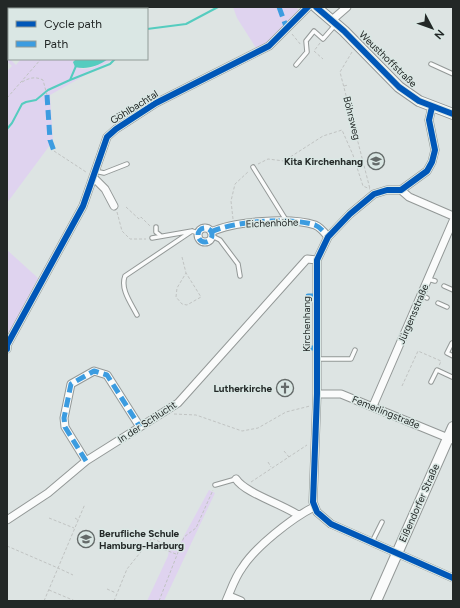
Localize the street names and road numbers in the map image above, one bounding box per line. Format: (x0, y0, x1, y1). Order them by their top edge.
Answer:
street label: Weusthoffstraße (356, 28, 420, 90)
street label: Göhlbachtal (108, 87, 160, 127)
street label: Böhrsweg (340, 95, 364, 141)
street label: Eichenhöhe (245, 216, 299, 230)
street label: Jürgensstraße (395, 282, 432, 346)
street label: Kirchenhang (300, 296, 313, 352)
street label: Femerlingstraße (350, 392, 422, 432)
street label: In der Schlucht (115, 398, 179, 446)
street label: Eißendorfer Straße (396, 461, 442, 544)

